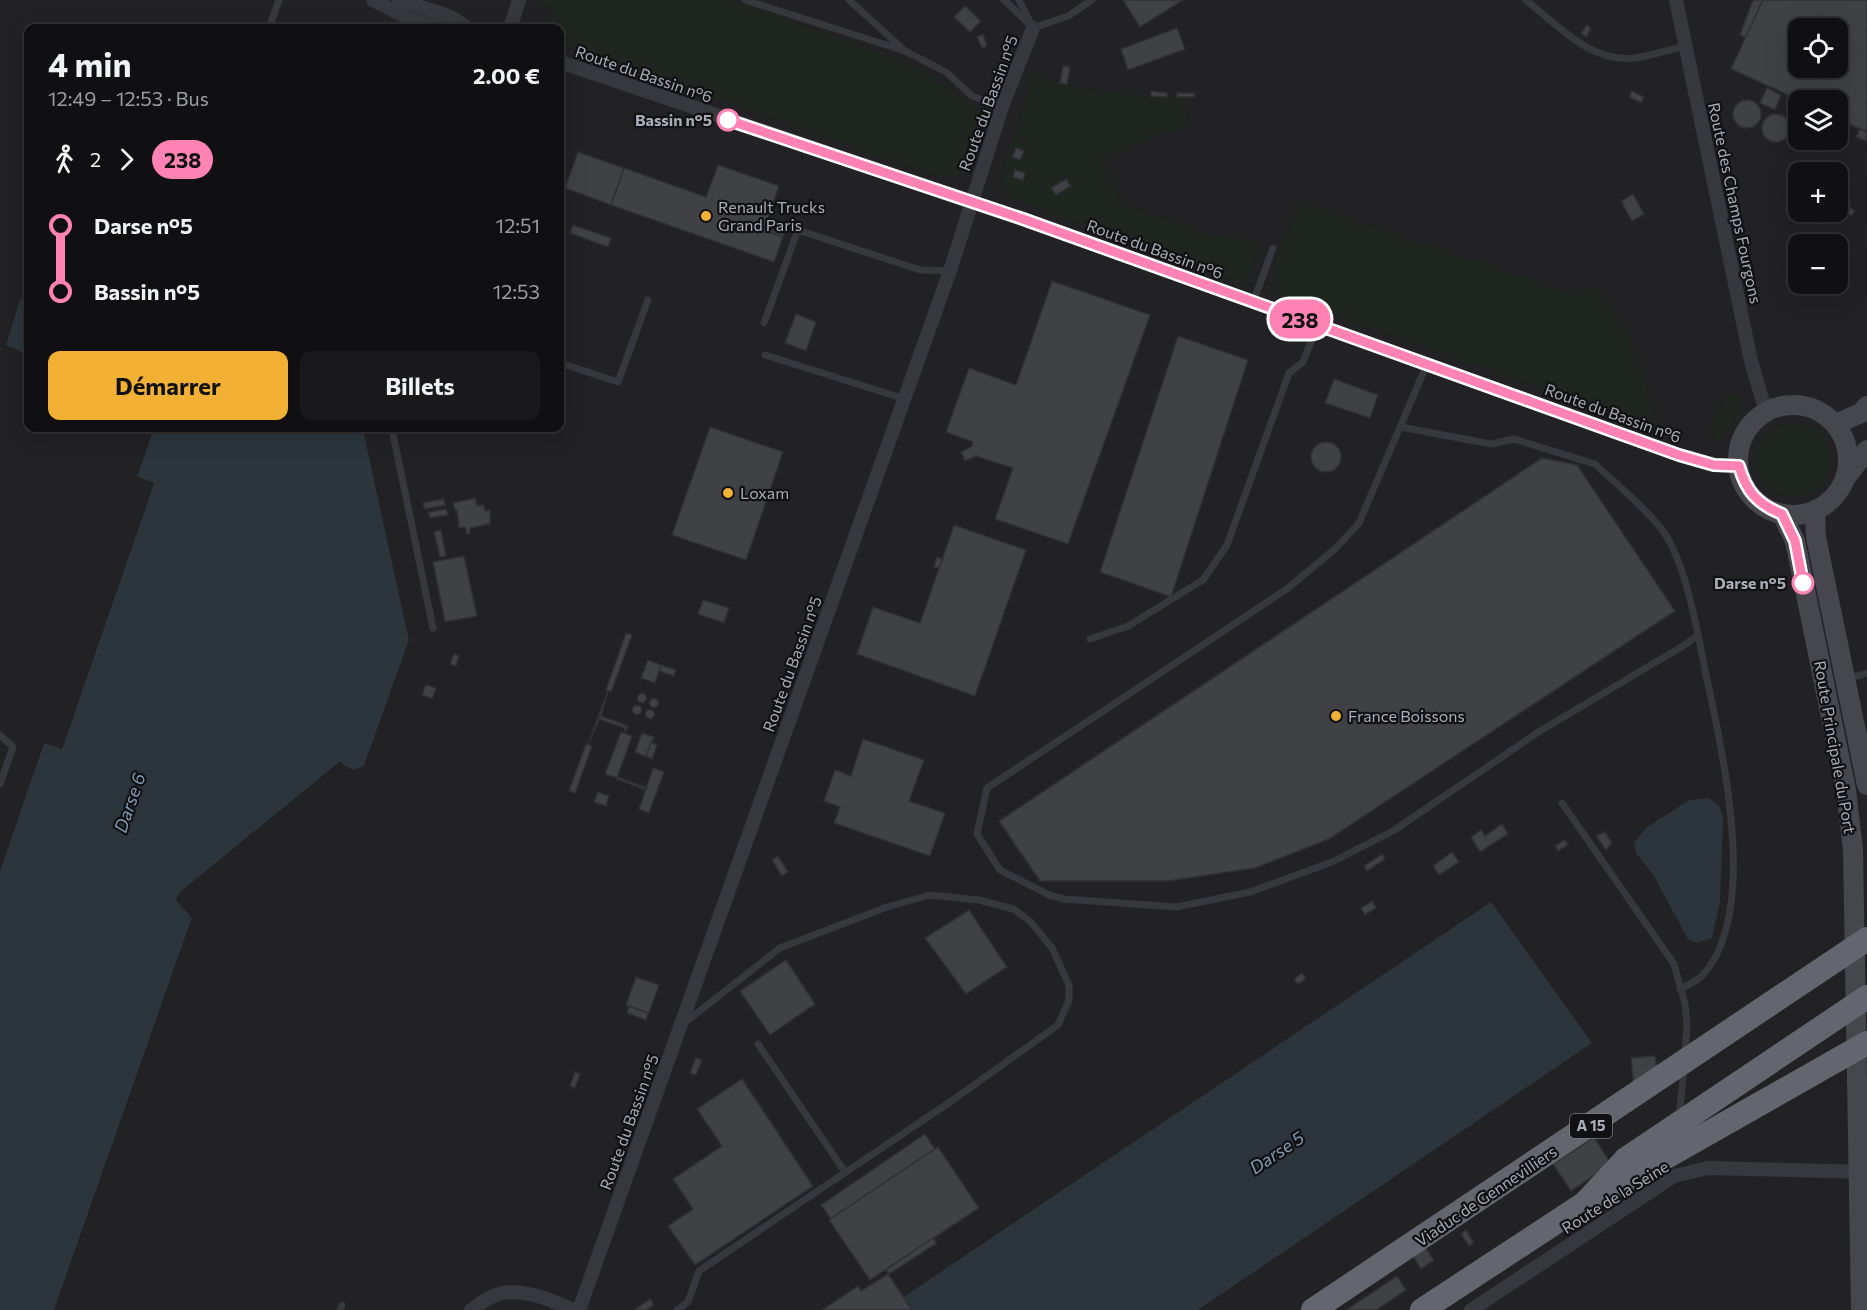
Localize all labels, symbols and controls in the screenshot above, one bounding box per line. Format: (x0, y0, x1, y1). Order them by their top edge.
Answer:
map controls (1788, 18, 1848, 294)
button: locate (1788, 18, 1848, 78)
street label: Route du Bassin n°5 (954, 32, 1021, 173)
street label: Route du Bassin n°6 (573, 41, 715, 106)
text: 4 min (48, 43, 132, 84)
text: 2.00 € (473, 62, 540, 89)
text: 12:49 – 12:53 · Bus (48, 86, 209, 110)
button: layers (1788, 90, 1848, 150)
street label: Route des Champs Fourgons (1705, 101, 1766, 305)
marker: Bassin n°5 (717, 109, 739, 131)
place label: Bassin n°5 (635, 110, 712, 129)
icon: walk (48, 143, 81, 176)
icon: forward (110, 143, 143, 176)
text: 2 (90, 147, 101, 171)
text: 238 (164, 147, 201, 172)
button: + (1788, 162, 1848, 222)
place label: Renault Trucks Grand Paris (718, 197, 825, 234)
marker: Renault Trucks Grand Paris (699, 209, 713, 223)
text: Darse n°5 (94, 212, 193, 239)
text: 12:51 (496, 213, 540, 237)
street label: Route du Bassin n°6 (1084, 215, 1226, 282)
button: − (1788, 234, 1848, 294)
text: Bassin n°5 (94, 278, 200, 305)
text: 12:53 (493, 279, 540, 303)
line badge: 238 (1266, 300, 1334, 338)
text: 238 (1281, 307, 1319, 332)
button: Démarrer (48, 351, 288, 420)
button: Billets (300, 351, 540, 420)
street label: Route du Bassin n°6 (1542, 379, 1684, 446)
place label: Loxam (740, 483, 789, 502)
marker: Loxam (721, 486, 735, 500)
marker: Darse n°5 (1792, 572, 1814, 594)
place label: Darse n°5 (1714, 573, 1786, 592)
street label: Route du Bassin n°5 (758, 593, 825, 734)
street label: Route Principale du Port (1811, 659, 1860, 835)
place label: France Boissons (1348, 706, 1465, 725)
marker: France Boissons (1329, 709, 1343, 723)
water label: Darse 6 (109, 770, 150, 835)
street label: Route du Bassin n°5 (595, 1051, 662, 1192)
road number: A 15 (1570, 1114, 1612, 1138)
water label: Darse 5 (1245, 1126, 1308, 1178)
street label: Viaduc de Gennevilliers (1411, 1141, 1560, 1250)
street label: Route de la Seine (1558, 1156, 1672, 1237)

